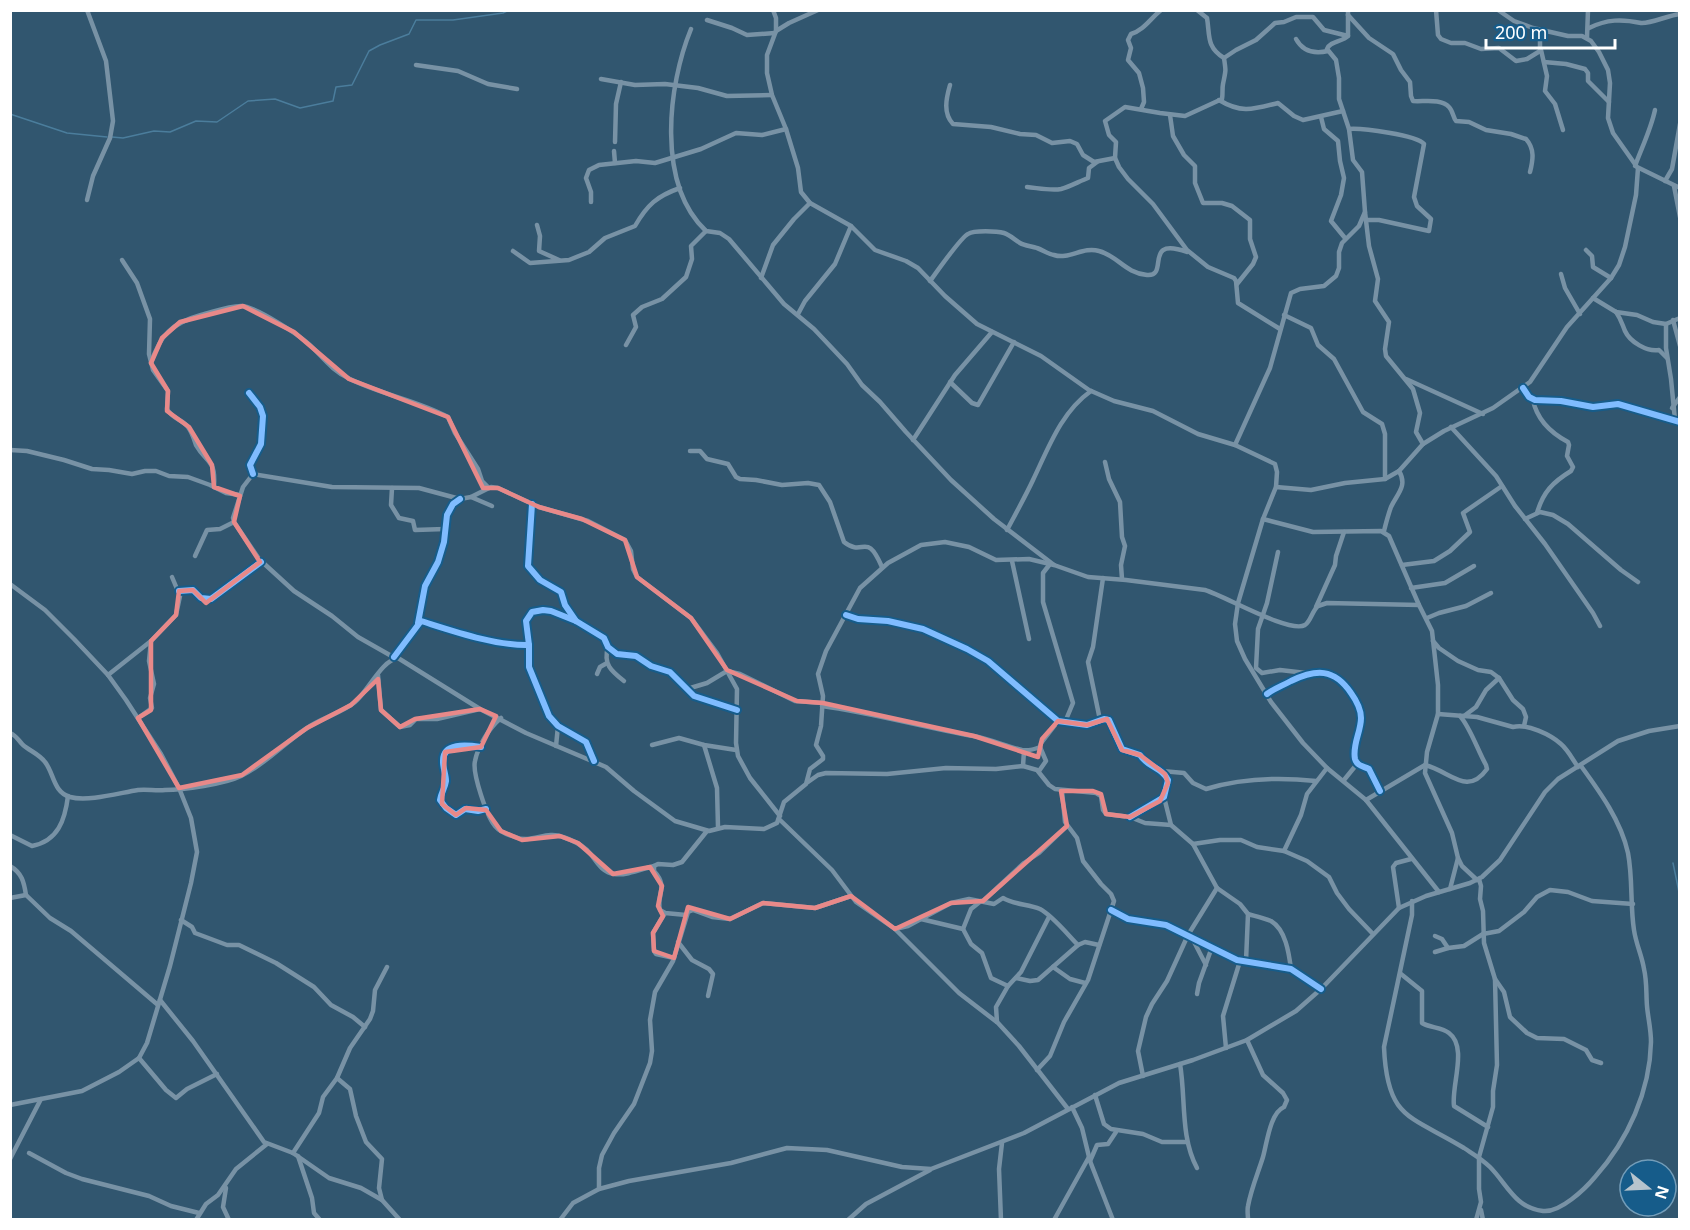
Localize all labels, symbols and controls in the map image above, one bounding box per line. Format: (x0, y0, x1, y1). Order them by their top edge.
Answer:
scale bar (1486, 12, 1615, 50)
text: 200 m (1495, 20, 1547, 44)
north arrow (1618, 1158, 1678, 1218)
text: N (1650, 1183, 1675, 1202)

